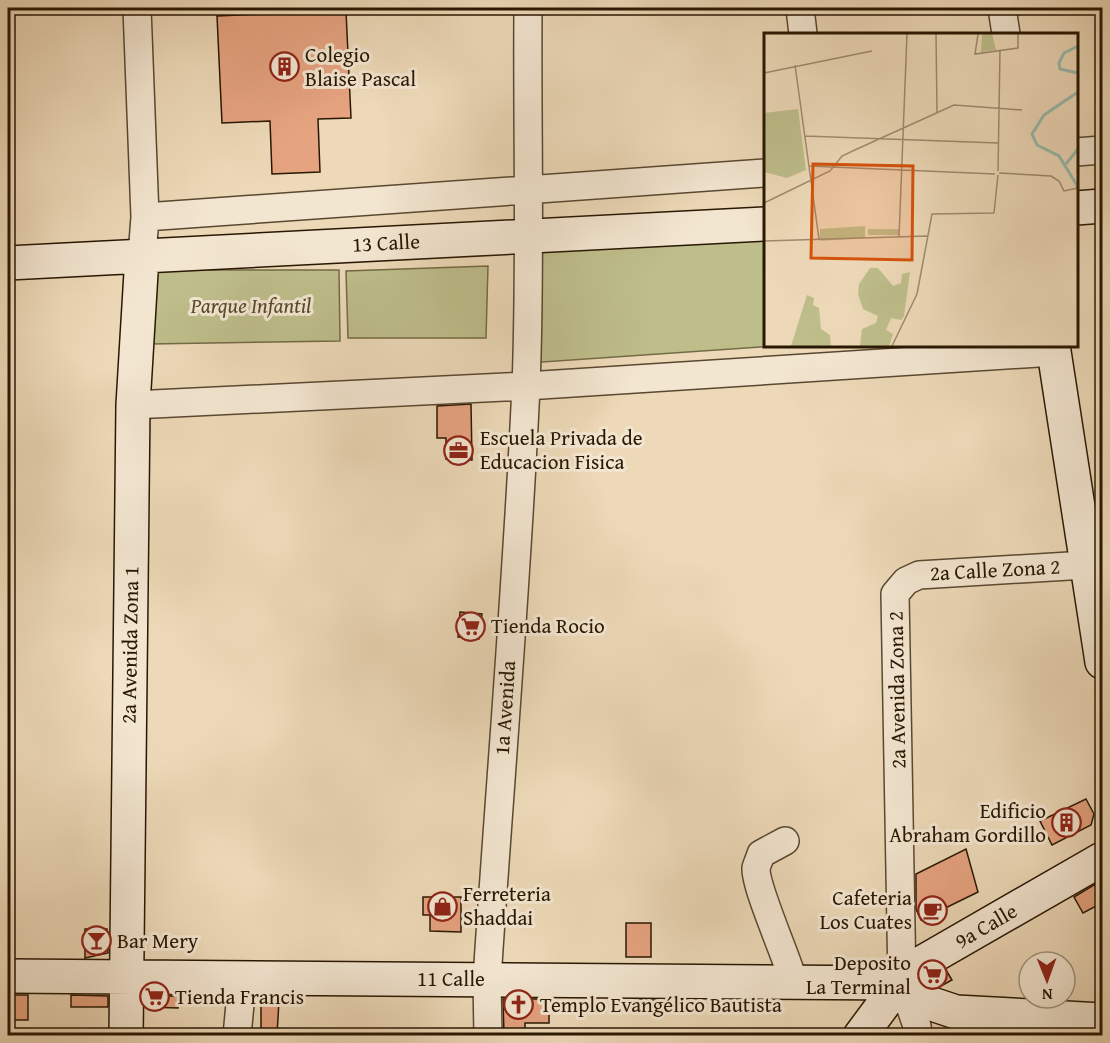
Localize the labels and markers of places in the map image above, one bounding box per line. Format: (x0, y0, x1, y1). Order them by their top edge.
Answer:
place label: Colegio Blaise Pascal (305, 39, 416, 94)
building icon: Colegio Blaise Pascal (268, 51, 300, 83)
place label: Escuela Privada de Educacion Fisica (480, 422, 643, 477)
office icon: Escuela Privada de Educacion Fisica (443, 434, 475, 466)
supermarket icon: Tienda Rocio (454, 610, 486, 642)
place label: Tienda Rocio (491, 610, 605, 641)
place label: Edificio Abraham Gordillo (889, 795, 1046, 850)
building icon: Edificio Abraham Gordillo (1051, 807, 1083, 839)
place label: Ferreteria Shaddai (463, 878, 551, 933)
place label: Cafeteria Los Cuates (820, 882, 912, 937)
shop icon: Ferreteria Shaddai (426, 890, 458, 922)
cafe icon: Cafeteria Los Cuates (917, 894, 949, 926)
bar icon: Bar Mery (80, 925, 112, 957)
place label: Bar Mery (117, 925, 199, 956)
place label: Deposito La Terminal (806, 947, 911, 1002)
supermarket icon: Deposito La Terminal (916, 959, 948, 991)
supermarket icon: Tienda Francis (138, 981, 170, 1013)
place label: Tienda Francis (175, 981, 304, 1012)
church icon: Templo Evangélico Bautista (503, 989, 535, 1021)
place label: Templo Evangélico Bautista (540, 989, 782, 1020)

